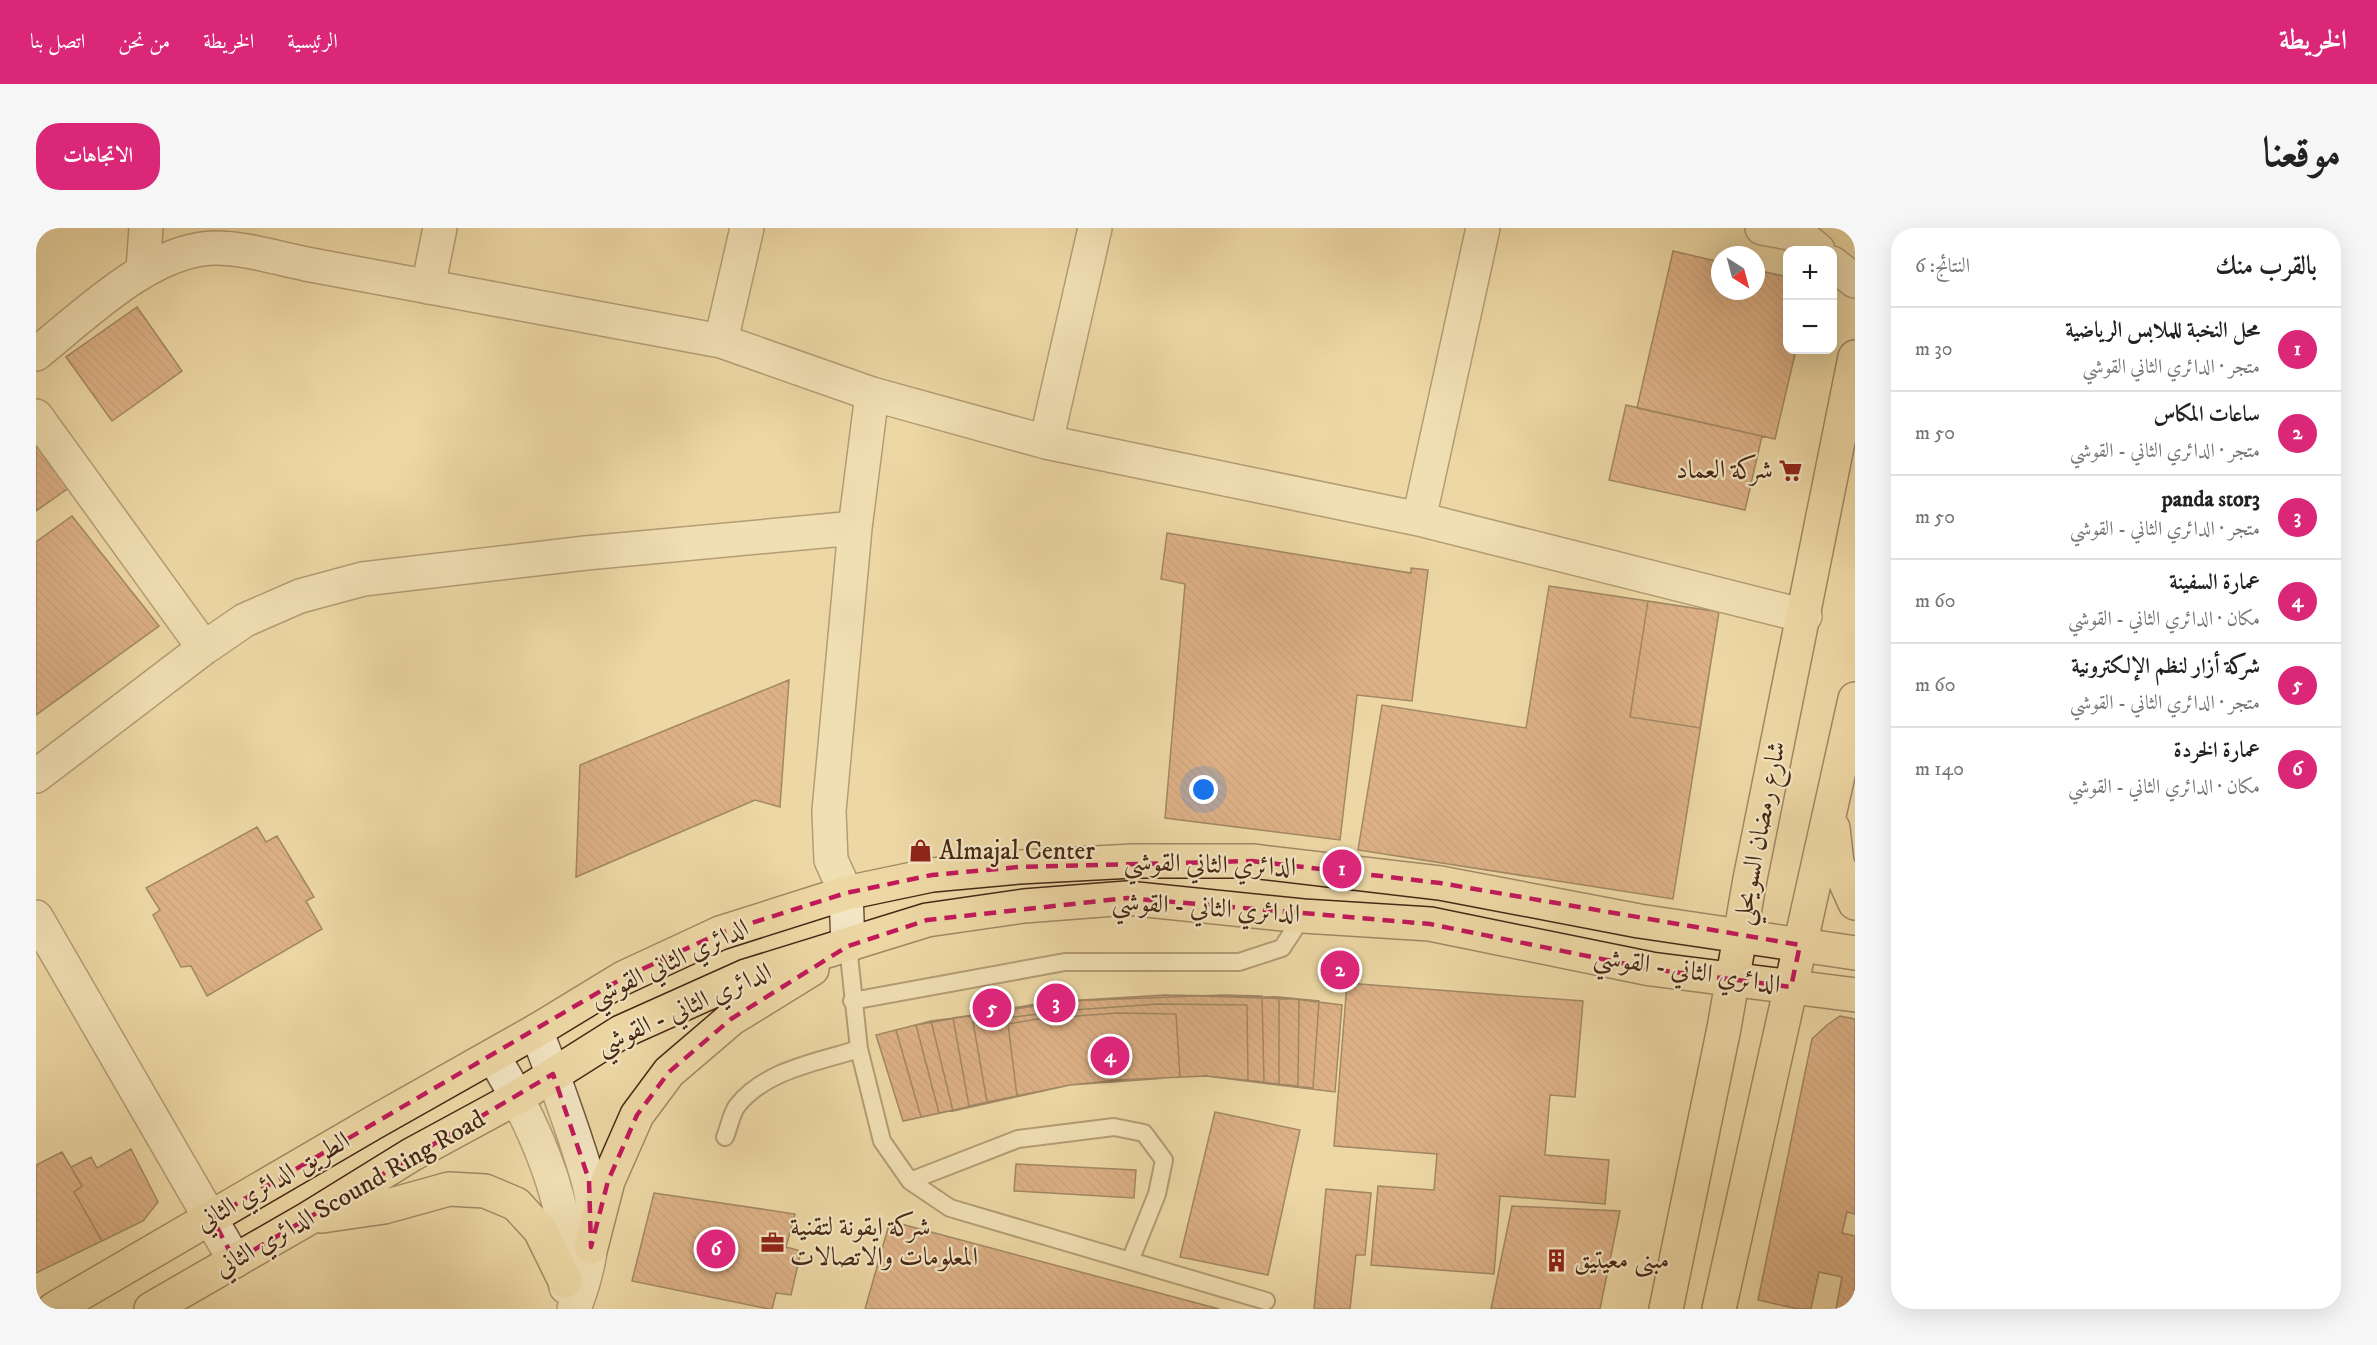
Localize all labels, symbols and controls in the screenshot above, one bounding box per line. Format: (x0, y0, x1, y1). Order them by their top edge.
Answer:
text: الخريطة (2279, 23, 2347, 58)
text: اتصل بنا (30, 29, 85, 55)
text: من نحن (118, 29, 170, 55)
text: الخريطة (203, 29, 254, 55)
text: الرئيسية (287, 29, 338, 55)
button: الاتجاهات (36, 123, 160, 190)
text: موقعنا (2263, 128, 2341, 180)
north arrow (1711, 246, 1765, 300)
map controls (1783, 246, 1837, 354)
button: + (1783, 246, 1837, 300)
text: بالقرب منك (2215, 250, 2317, 283)
text: النتائج: 6 (1915, 254, 1970, 279)
button: − (1783, 300, 1837, 354)
text: محل النخبة للملابس الرياضية (2065, 317, 2260, 344)
text: 30 m (1915, 337, 1953, 362)
text: 1 (2294, 337, 2301, 362)
text: متجر · الدائري الثاني القوشي (2082, 355, 2260, 380)
text: ساعات المكاس (2154, 401, 2260, 428)
text: 50 m (1915, 421, 1955, 446)
text: 2 (2293, 421, 2302, 446)
text: متجر · الدائري الثاني - القوشي (2070, 439, 2260, 464)
place label: شركة العماد (1676, 453, 1773, 487)
supermarket icon: شركة العماد (1778, 457, 1804, 483)
text: panda stor3 (2162, 486, 2260, 513)
text: 50 m (1915, 505, 1955, 530)
text: 3 (2294, 505, 2301, 530)
text: متجر · الدائري الثاني - القوشي (2070, 517, 2260, 542)
text: عمارة السفينة (2169, 569, 2260, 596)
text: 60 m (1915, 589, 1956, 614)
text: 4 (2292, 589, 2303, 614)
text: مكان · الدائري الثاني - القوشي (2068, 607, 2260, 632)
text: شركة أزار لنظم الإلكترونية (2071, 653, 2260, 680)
text: 60 m (1915, 673, 1956, 698)
text: 5 (2293, 673, 2302, 698)
text: متجر · الدائري الثاني - القوشي (2070, 691, 2260, 716)
text: عمارة الخردة (2174, 737, 2260, 764)
street label: شارع رمضان السويحلي (1726, 738, 1801, 929)
text: 140 m (1915, 757, 1964, 782)
text: 6 (2292, 757, 2303, 782)
your location (1189, 775, 1218, 804)
text: مكان · الدائري الثاني - القوشي (2068, 775, 2260, 800)
place label: Almajal Center (939, 835, 1095, 868)
shop icon: Almajal Center (908, 838, 934, 864)
street label: الدائري الثاني القوشي (1123, 846, 1297, 890)
pin: 1 (1322, 846, 1362, 892)
street label: الدائري الثاني - القوشي (1110, 885, 1301, 937)
street label: الدائري الثاني القوشي (584, 912, 757, 1020)
street label: الدائري الثاني - القوشي (1590, 940, 1783, 1008)
pin: 2 (1320, 948, 1360, 992)
street label: الدائري الثاني - القوشي (591, 956, 779, 1068)
pin: 3 (1036, 980, 1076, 1026)
pin: 5 (972, 986, 1012, 1030)
pin: 4 (1090, 1034, 1130, 1078)
street label: الدائري الثاني Scound Ring Road (209, 1103, 493, 1289)
street label: الطريق الدائري الثاني (190, 1124, 358, 1243)
place label: شركة ايقونة لتقنية المعلومات والاتصالات (790, 1210, 978, 1274)
pin: 6 (696, 1226, 736, 1272)
office icon: شركة ايقونة لتقنية المعلومات والاتصالات (759, 1229, 785, 1255)
place label: مبنى معيتيق (1574, 1244, 1669, 1278)
building icon: مبنى معيتيق (1543, 1247, 1569, 1273)

